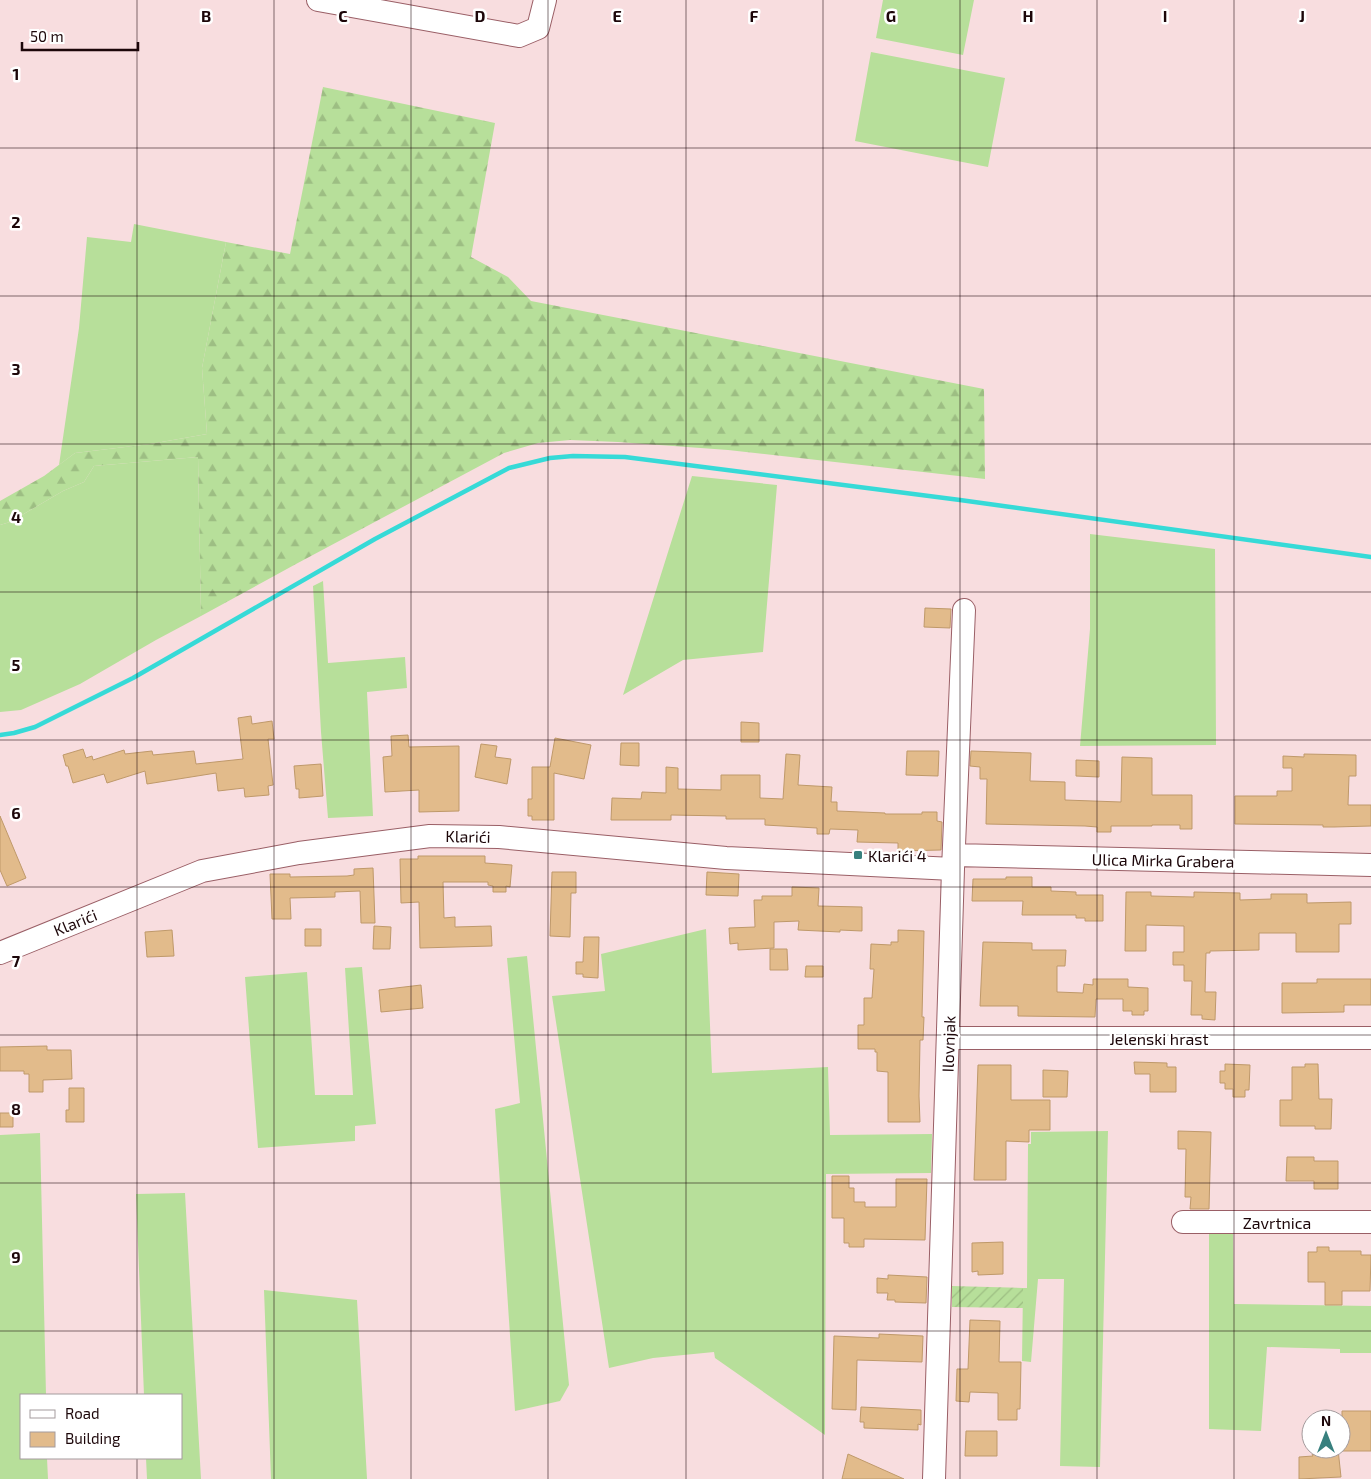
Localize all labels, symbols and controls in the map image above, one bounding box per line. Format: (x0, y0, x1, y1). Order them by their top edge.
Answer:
text: B (201, 6, 211, 25)
text: C (338, 6, 348, 25)
text: D (475, 6, 486, 25)
text: E (612, 6, 622, 25)
text: F (750, 6, 759, 25)
text: G (886, 6, 896, 25)
text: H (1022, 6, 1034, 25)
text: I (1163, 6, 1167, 25)
text: J (1299, 6, 1305, 25)
scale bar (22, 20, 139, 52)
text: 50 m (30, 27, 64, 45)
text: 1 (13, 64, 19, 83)
text: 2 (11, 212, 21, 231)
text: 3 (11, 359, 21, 378)
text: 4 (11, 507, 21, 526)
text: 5 (12, 655, 21, 674)
text: 6 (11, 803, 21, 822)
street label: Klarići (445, 826, 491, 846)
place label: Klarići 4 (868, 846, 927, 865)
marker: Klarići 4 (852, 849, 864, 861)
street label: Ulica Mirka Grabera (1092, 849, 1234, 871)
street label: Klarići (50, 905, 100, 939)
text: 7 (12, 951, 21, 970)
street label: Ilovnjak (938, 1015, 959, 1073)
street label: Jelenski hrast (1109, 1029, 1209, 1048)
text: 8 (11, 1099, 21, 1118)
street label: Zavrtnica (1243, 1213, 1311, 1232)
text: 9 (11, 1247, 21, 1266)
legend (20, 1394, 182, 1459)
text: Road (65, 1404, 100, 1422)
north arrow (1301, 1409, 1351, 1459)
text: N (1321, 1412, 1331, 1429)
text: Building (65, 1429, 121, 1447)

